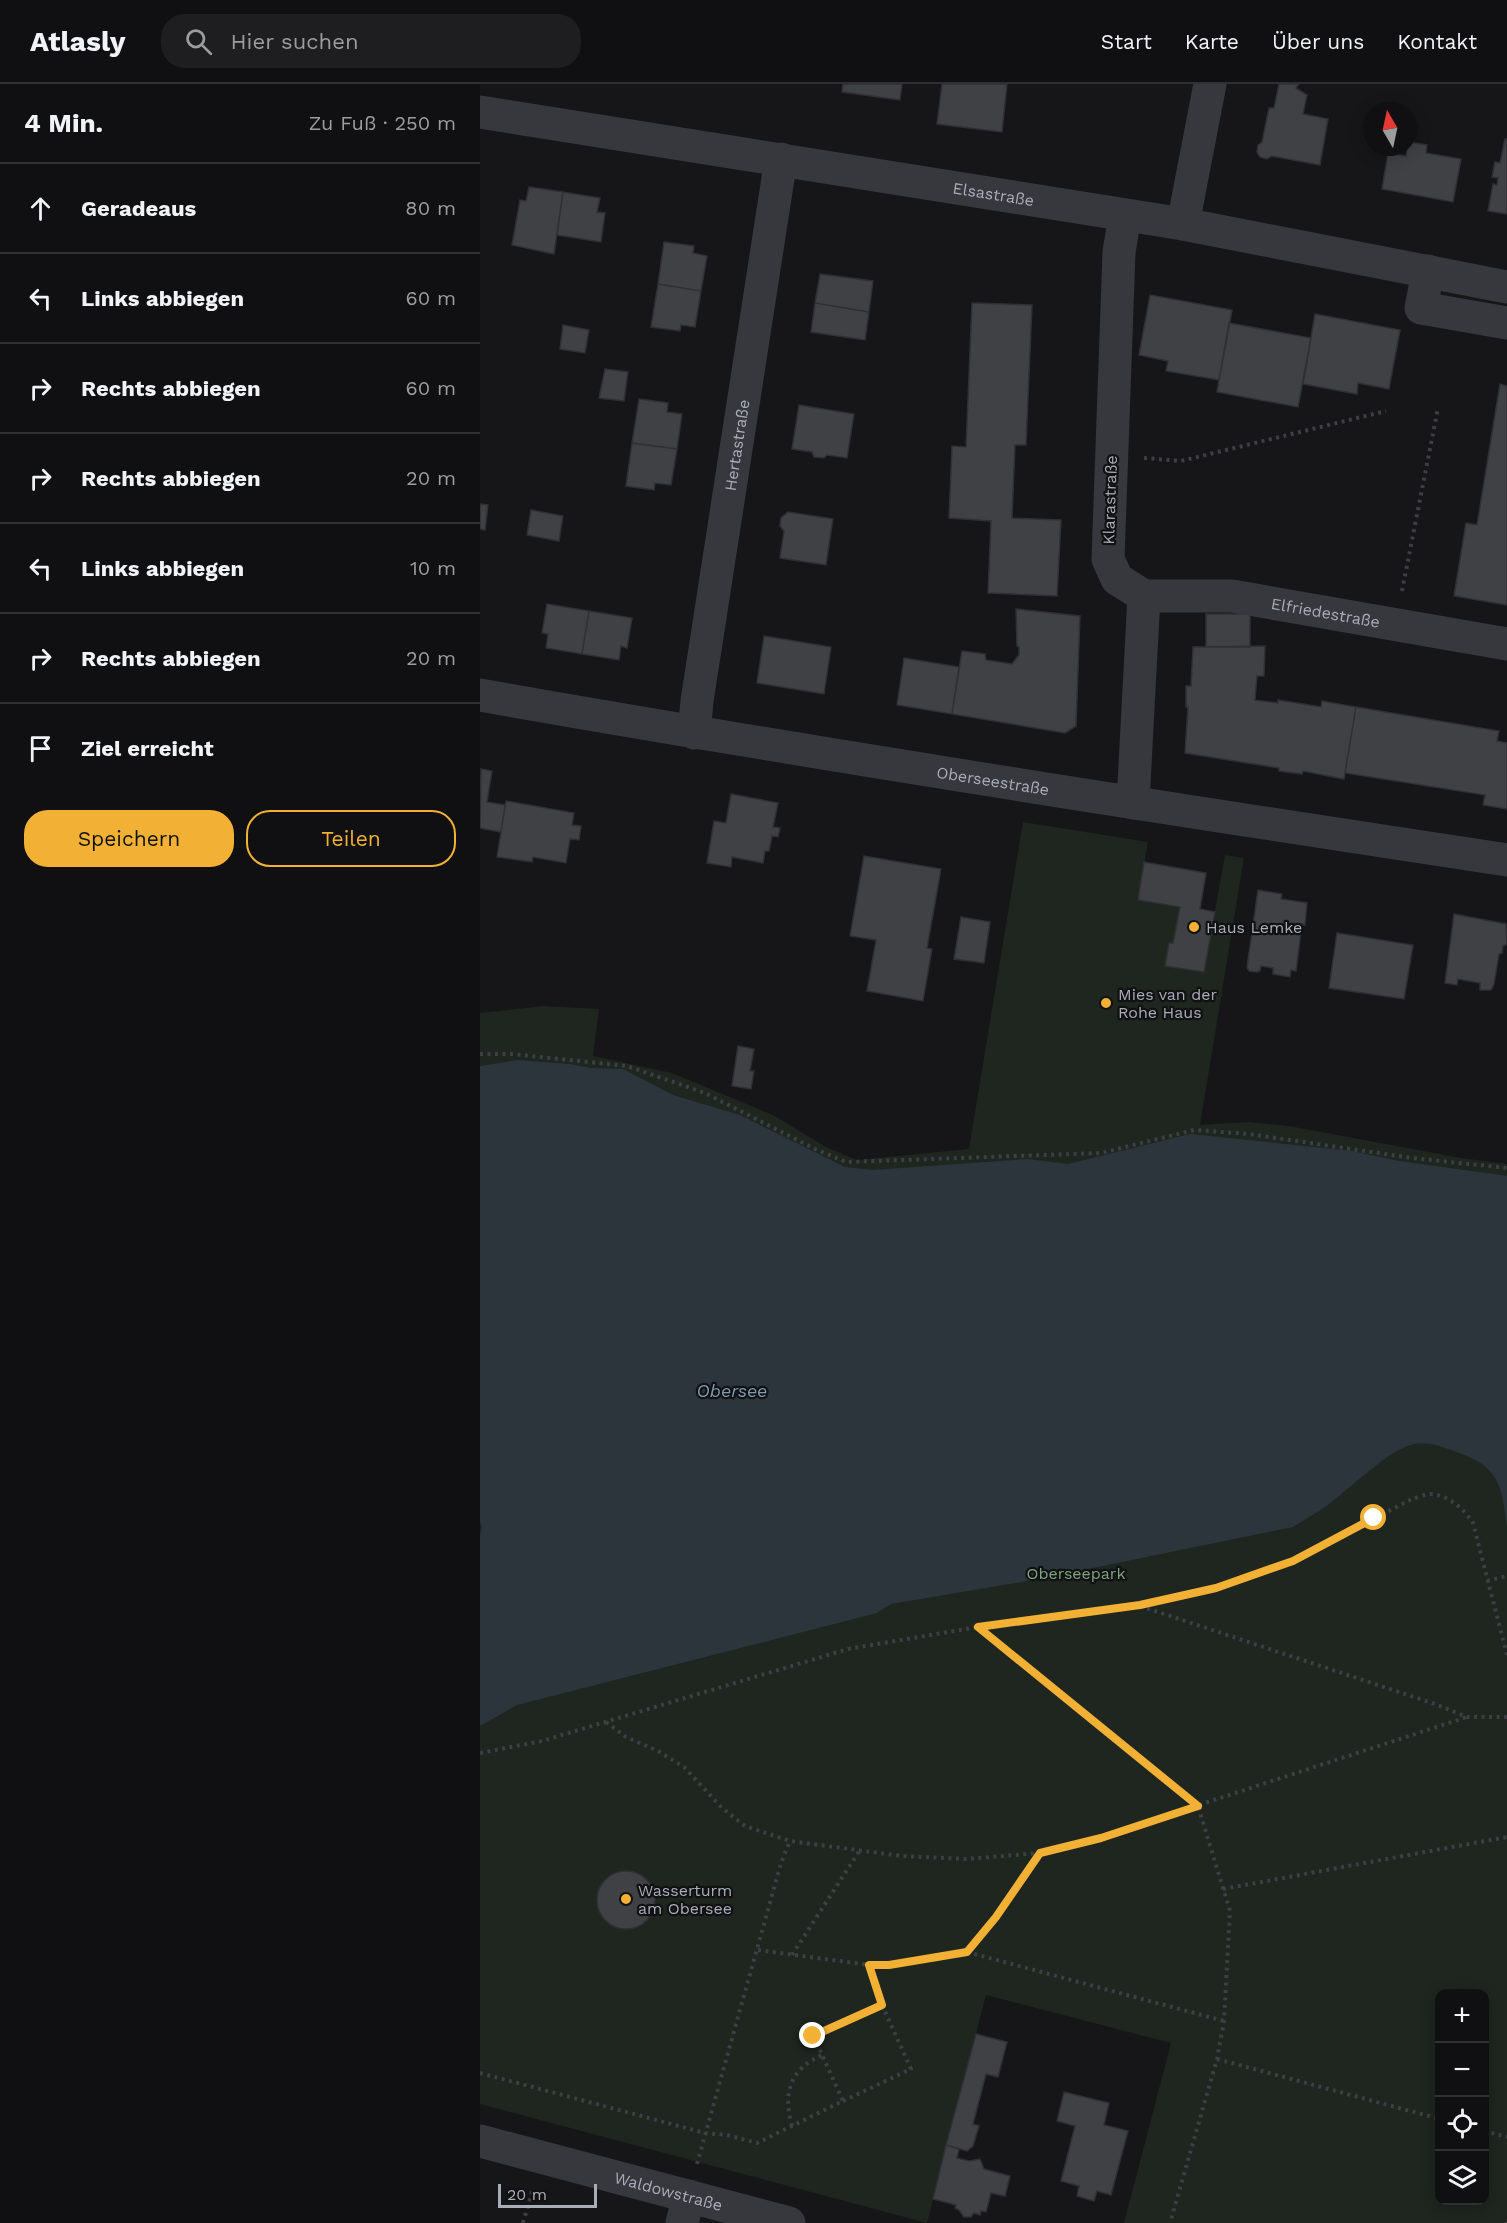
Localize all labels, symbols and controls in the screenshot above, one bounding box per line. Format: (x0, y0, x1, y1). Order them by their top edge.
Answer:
search box (161, 14, 581, 68)
text: Atlasly (30, 25, 125, 58)
icon: search (182, 25, 215, 58)
text: Hier suchen (230, 29, 359, 54)
text: Start (1101, 29, 1152, 54)
text: Karte (1185, 29, 1239, 54)
text: Über uns (1272, 29, 1364, 54)
text: Kontakt (1397, 29, 1477, 54)
north arrow (1363, 102, 1417, 156)
text: 4 Min. (24, 108, 103, 138)
text: Zu Fuß · 250 m (309, 111, 456, 135)
street label: Elsastraße (951, 178, 1036, 210)
icon: ahead (24, 192, 57, 225)
text: Geradeaus (81, 196, 196, 221)
text: 80 m (405, 196, 456, 220)
icon: left (24, 282, 57, 315)
text: Links abbiegen (81, 286, 244, 311)
text: 60 m (406, 286, 456, 310)
icon: right (24, 372, 57, 405)
text: Rechts abbiegen (81, 376, 261, 401)
text: 60 m (406, 376, 456, 400)
street label: Hertastraße (720, 398, 753, 492)
street label: Klarastraße (1099, 455, 1121, 545)
icon: right (24, 462, 57, 495)
text: Rechts abbiegen (81, 466, 261, 491)
text: 20 m (406, 466, 456, 490)
icon: left (24, 552, 57, 585)
text: Links abbiegen (81, 556, 244, 581)
text: 10 m (410, 556, 456, 580)
street label: Elfriedestraße (1270, 593, 1382, 631)
icon: right (24, 642, 57, 675)
text: Rechts abbiegen (81, 646, 261, 671)
text: 20 m (406, 646, 456, 670)
icon: arrive (24, 732, 57, 765)
text: Ziel erreicht (81, 736, 214, 761)
street label: Oberseestraße (935, 762, 1051, 799)
button: Speichern (24, 810, 234, 867)
button: Teilen (246, 810, 456, 867)
place label: Haus Lemke (1206, 918, 1302, 937)
marker: Haus Lemke (1187, 920, 1201, 934)
place label: Mies van der Rohe Haus (1118, 985, 1217, 1022)
marker: Mies van der Rohe Haus (1099, 996, 1113, 1010)
water label: Obersee (697, 1380, 767, 1401)
route start (1360, 1504, 1386, 1530)
park label: Oberseepark (1027, 1564, 1125, 1583)
place label: Wasserturm am Obersee (638, 1881, 732, 1918)
marker: Wasserturm am Obersee (619, 1892, 633, 1906)
map controls (1435, 1989, 1489, 2205)
button: + (1435, 1989, 1489, 2043)
route end (799, 2022, 825, 2048)
button: − (1435, 2043, 1489, 2097)
button: locate (1435, 2097, 1489, 2151)
button: layers (1435, 2151, 1489, 2205)
street label: Waldowstraße (612, 2168, 725, 2214)
scale bar (498, 2181, 597, 2208)
text: 20 m (507, 2185, 547, 2204)

